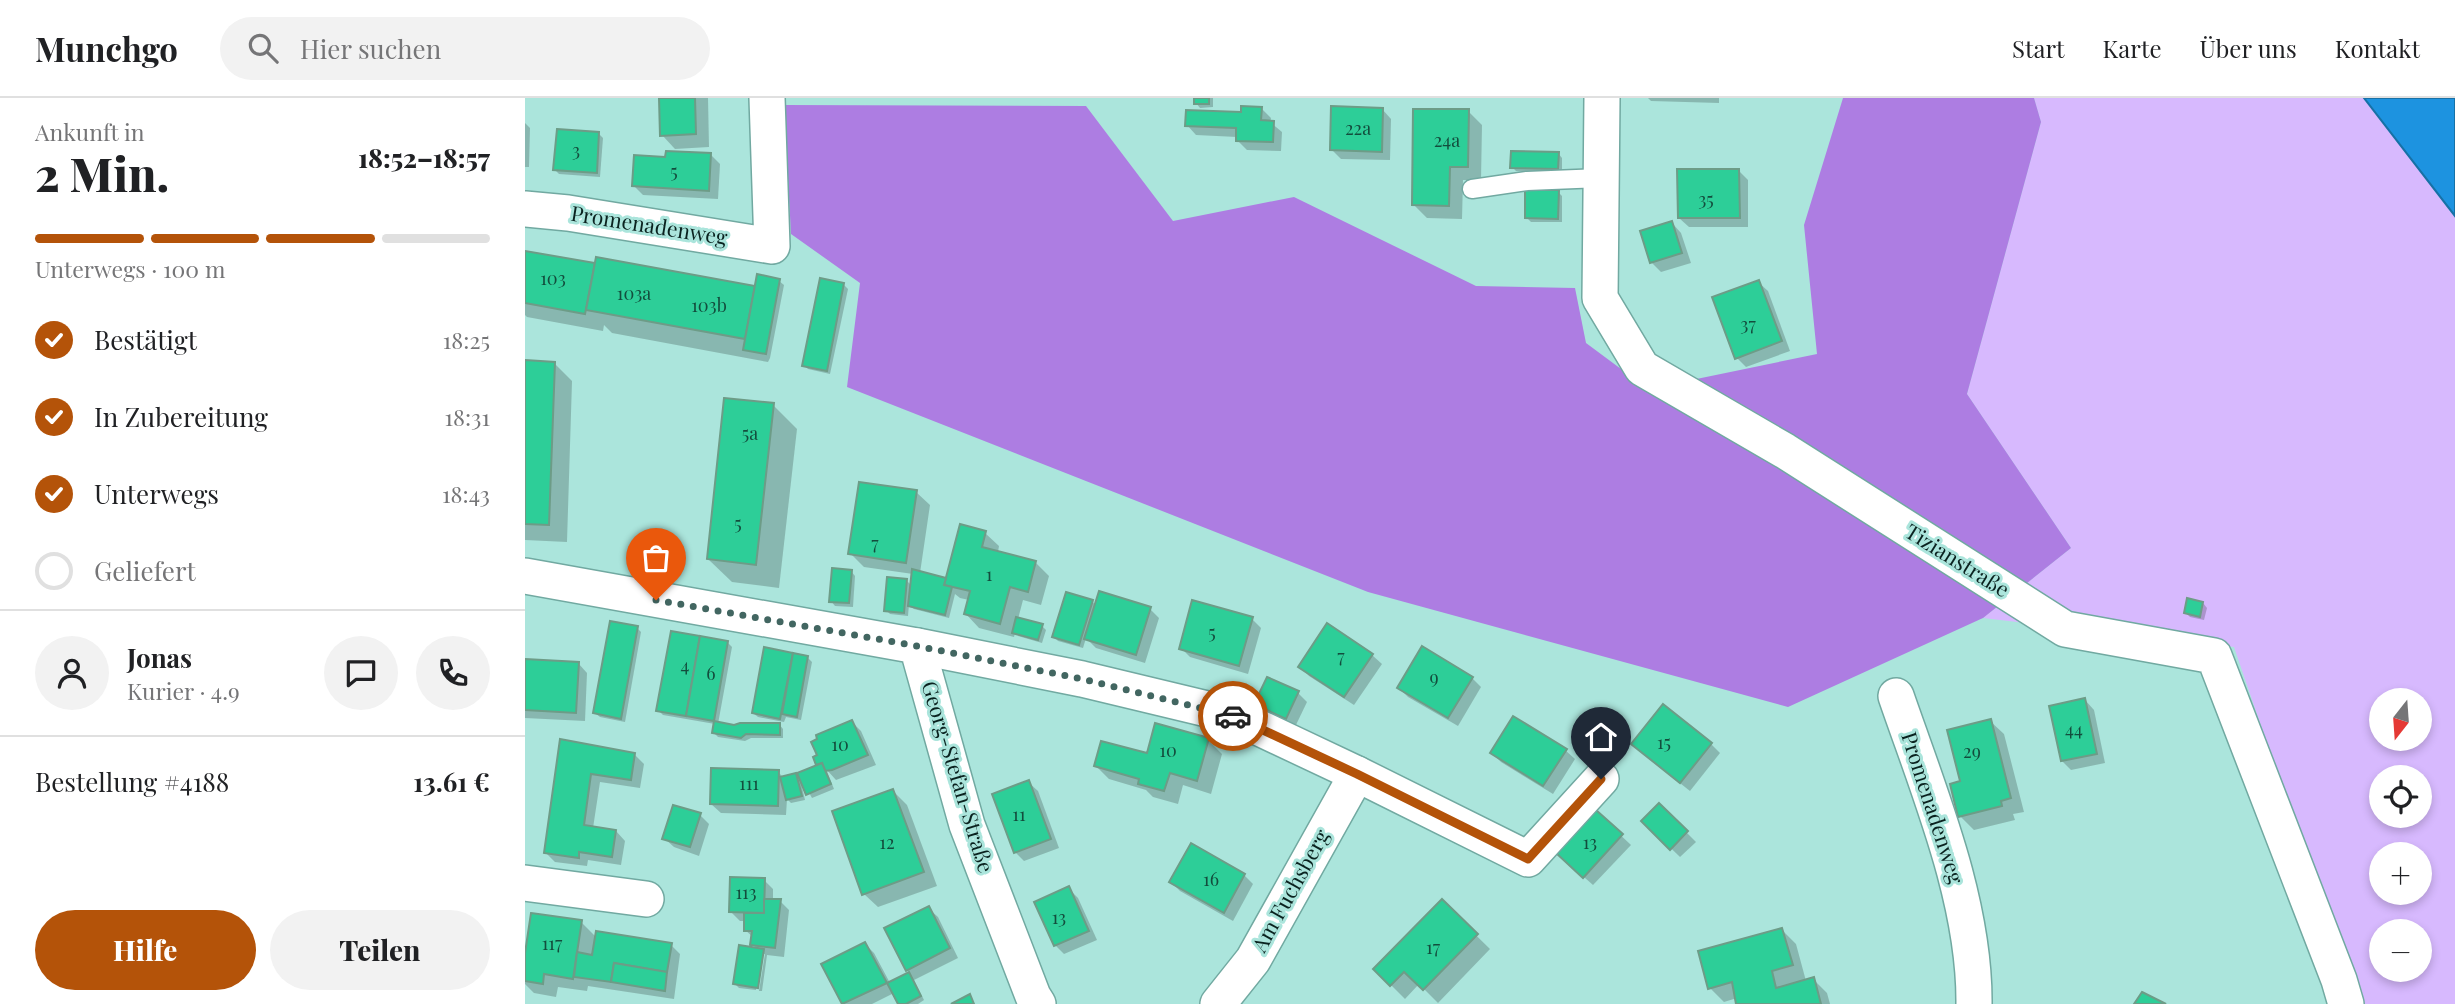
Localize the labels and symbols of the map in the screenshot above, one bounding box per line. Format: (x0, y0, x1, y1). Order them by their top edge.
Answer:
house number: 22a (1345, 116, 1371, 140)
house number: 24a (1434, 128, 1460, 152)
house number: 3 (572, 138, 580, 162)
house number: 5 (670, 159, 678, 183)
house number: 35 (1698, 187, 1714, 211)
street label: Promenadenweg (569, 198, 729, 250)
house number: 103 (540, 266, 566, 290)
house number: 103a (617, 281, 651, 305)
house number: 103b (691, 293, 727, 317)
house number: 37 (1740, 312, 1756, 336)
house number: 5a (742, 421, 758, 445)
house number: 5 (734, 511, 742, 535)
street label: Tizianstraße (1901, 516, 2015, 602)
pin (626, 528, 686, 600)
house number: 7 (871, 531, 879, 555)
house number: 1 (986, 562, 993, 586)
house number: 5 (1208, 620, 1216, 644)
house number: 7 (1337, 644, 1345, 668)
house number: 4 (681, 653, 690, 677)
house number: 6 (706, 661, 716, 685)
house number: 9 (1429, 665, 1439, 689)
street label: Georg-Stefan-Straße (916, 677, 1001, 876)
courier (1198, 681, 1268, 751)
north arrow (2369, 688, 2433, 751)
pin (1571, 707, 1631, 779)
house number: 44 (2065, 717, 2083, 741)
street label: Promenadenweg (1896, 728, 1972, 887)
house number: 15 (1657, 730, 1671, 754)
house number: 10 (831, 732, 849, 756)
house number: 10 (1159, 738, 1177, 762)
house number: 29 (1963, 739, 1981, 763)
house number: 111 (739, 771, 759, 795)
house number: 11 (1012, 802, 1026, 826)
street label: Am Fuchsberg (1244, 824, 1334, 957)
house number: 12 (879, 830, 895, 854)
house number: 13 (1583, 830, 1597, 854)
house number: 16 (1203, 867, 1219, 891)
house number: 113 (735, 880, 757, 904)
house number: 13 (1052, 905, 1066, 929)
house number: 117 (542, 931, 563, 955)
house number: 17 (1426, 935, 1441, 959)

